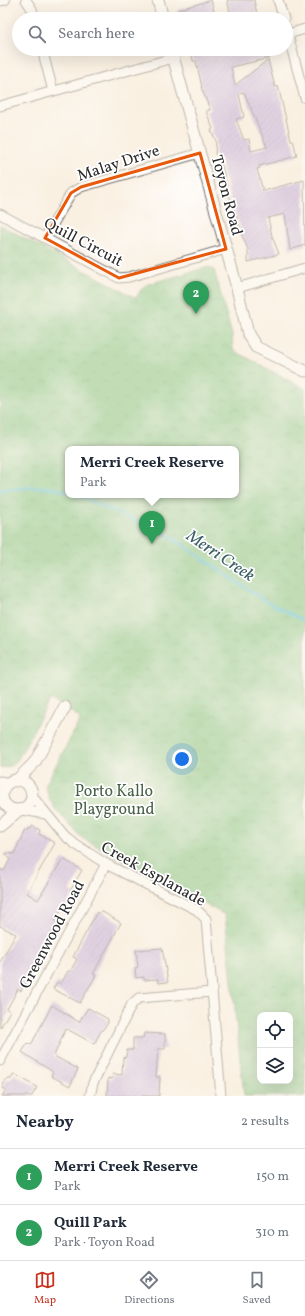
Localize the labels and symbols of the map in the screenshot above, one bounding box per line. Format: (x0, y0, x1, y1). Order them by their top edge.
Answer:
street label: Malay Drive (75, 140, 163, 188)
street label: Toyon Road (205, 153, 247, 238)
street label: Quill Circuit (40, 213, 127, 273)
pin: 2 (183, 281, 209, 314)
pin: 1 (139, 511, 165, 544)
water label: Merri Creek (181, 524, 259, 588)
your location (172, 749, 192, 769)
park label: Porto Kallo Playground (73, 781, 155, 821)
street label: Creek Esplanade (97, 837, 209, 913)
street label: Greenwood Road (15, 877, 91, 993)

